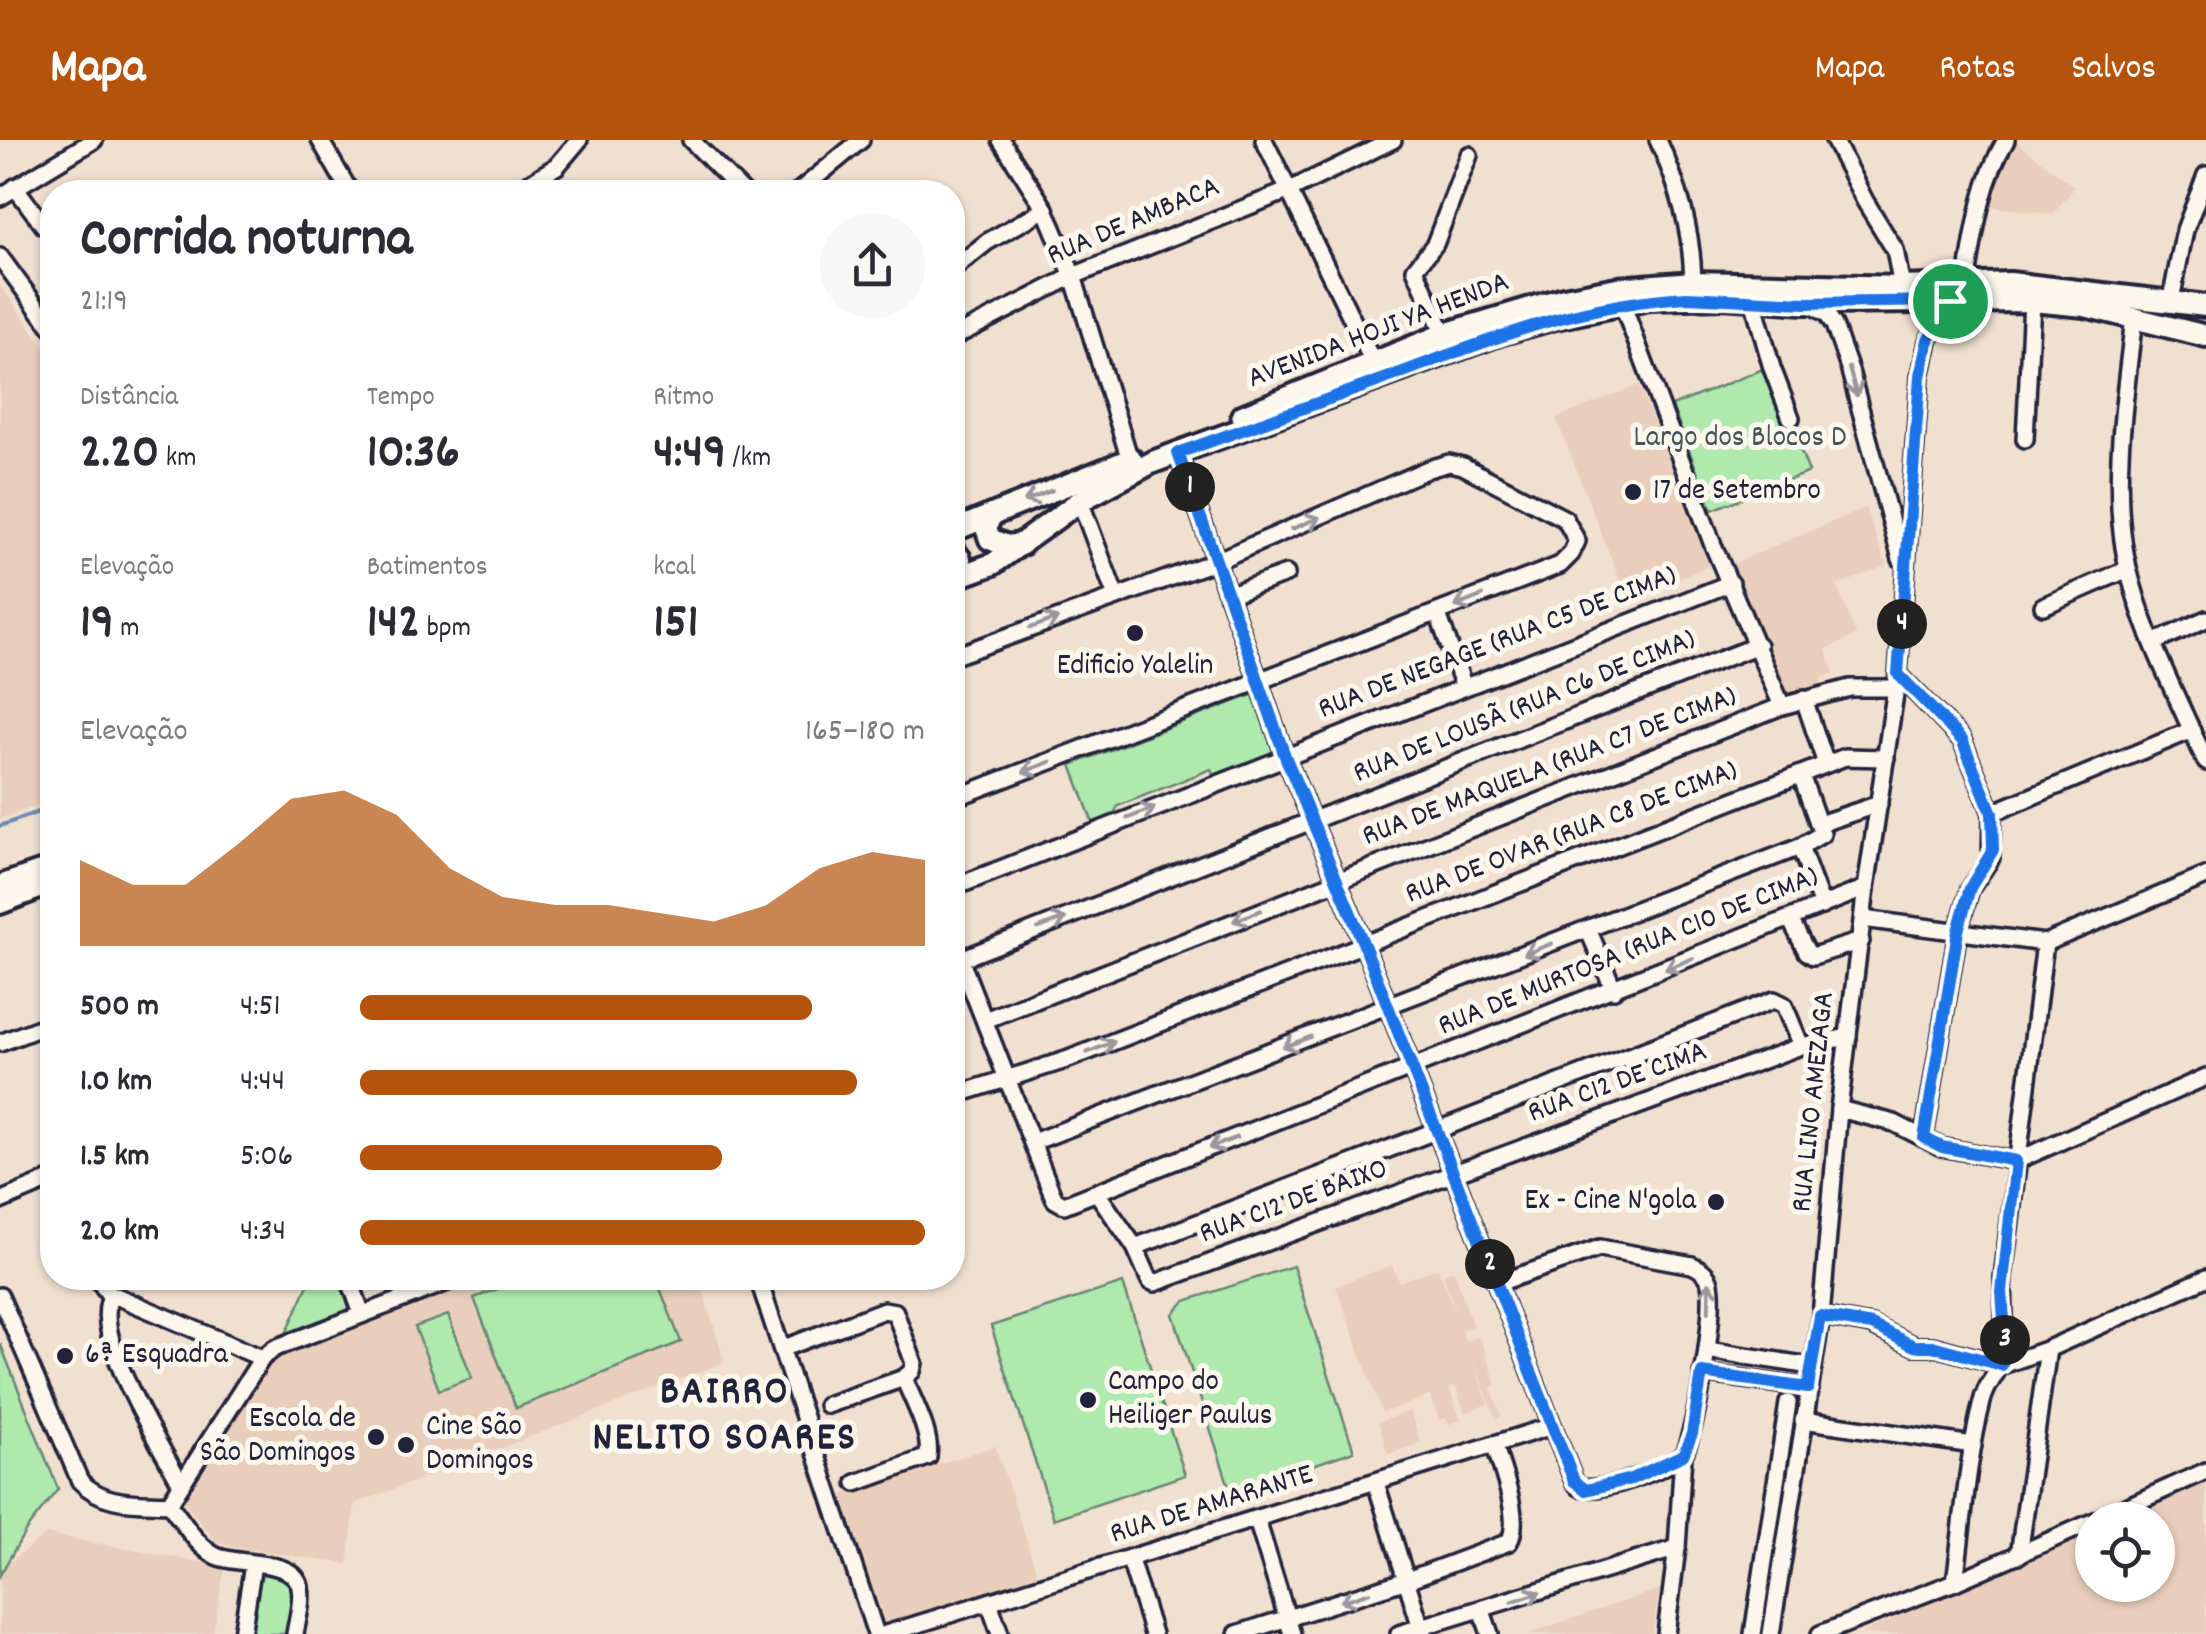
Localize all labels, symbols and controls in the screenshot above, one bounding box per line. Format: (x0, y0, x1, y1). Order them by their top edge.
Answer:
text: Mapa (50, 36, 145, 105)
text: Mapa (1815, 45, 1884, 95)
text: Rotas (1939, 45, 2016, 95)
text: Salvos (2071, 45, 2156, 95)
street label: RUA DE AMBACA (1041, 167, 1227, 279)
text: Corrida noturna (80, 203, 412, 282)
button: share (820, 213, 925, 318)
pin (1908, 259, 1993, 344)
street label: AVENIDA HOJI YA HENDA (1242, 262, 1516, 402)
icon: arrive (1923, 274, 1978, 329)
text: 21:19 (80, 280, 128, 326)
one-way arrow (1845, 366, 1863, 397)
text: Distância (80, 379, 178, 419)
text: Tempo (367, 379, 435, 419)
text: Ritmo (653, 379, 714, 419)
park label: Largo dos Blocos D (1634, 418, 1846, 461)
text: 2.20 (80, 419, 159, 491)
text: 10:36 (367, 419, 460, 491)
text: 4:49 (653, 419, 726, 491)
text: km (159, 440, 196, 480)
text: /km (726, 440, 771, 480)
pin: 1 (1165, 462, 1215, 512)
text: 1 (1187, 467, 1193, 507)
place label: 17 de Setembro (1653, 471, 1821, 514)
marker: 17 de Setembro (1622, 481, 1644, 503)
one-way arrow (1024, 489, 1054, 507)
one-way arrow (1290, 513, 1321, 531)
text: Elevação (80, 549, 174, 589)
text: Batimentos (367, 549, 488, 589)
text: kcal (653, 549, 696, 589)
street label: RUA DE NEGAGE (RUA C5 DE CIMA) (1313, 556, 1683, 732)
text: 19 (80, 589, 114, 661)
text: 142 (367, 589, 420, 661)
text: 151 (653, 589, 698, 661)
one-way arrow (1455, 594, 1485, 612)
pin: 4 (1877, 599, 1927, 649)
text: 4 (1896, 604, 1908, 644)
text: m (114, 610, 140, 650)
text: bpm (420, 610, 471, 650)
one-way arrow (1028, 613, 1058, 631)
street label: RUA DE LOUSÃ (RUA C6 DE CIMA) (1347, 620, 1703, 796)
marker: Edificio Yalelin (1124, 622, 1146, 644)
place label: Edificio Yalelin (1057, 646, 1213, 689)
street label: RUA DE MAQUELA (RUA C7 DE CIMA) (1357, 677, 1743, 859)
text: Elevação (80, 710, 188, 756)
text: 165–180 m (805, 710, 925, 756)
street label: RUA DE OVAR (RUA C8 DE CIMA) (1400, 751, 1744, 917)
one-way arrow (1022, 759, 1053, 777)
one-way arrow (1124, 803, 1155, 821)
street label: RUA DE MURTOSA (RUA C10 DE CIMA) (1432, 857, 1826, 1049)
one-way arrow (1232, 909, 1263, 927)
one-way arrow (1036, 913, 1066, 931)
one-way arrow (1523, 941, 1553, 959)
one-way arrow (1664, 957, 1694, 975)
text: 500 m (80, 985, 159, 1031)
text: 4:51 (240, 985, 280, 1031)
street label: RUA LINO AMEZAGA (1782, 990, 1848, 1214)
street label: RUA C12 DE CIMA (1522, 1032, 1714, 1136)
one-way arrow (1283, 1034, 1314, 1052)
one-way arrow (1085, 1036, 1116, 1054)
text: 1.0 km (80, 1060, 152, 1106)
text: 4:44 (240, 1060, 285, 1106)
text: 1.5 km (80, 1135, 150, 1181)
text: 5:06 (240, 1135, 293, 1181)
one-way arrow (1209, 1135, 1239, 1153)
street label: RUA C12 DE BAIXO (1194, 1149, 1394, 1257)
place label: Ex - Cine N'gola (1525, 1181, 1697, 1224)
marker: Ex - Cine N'gola (1705, 1191, 1727, 1213)
text: 2.0 km (80, 1210, 159, 1256)
text: 4:34 (240, 1210, 286, 1256)
pin: 2 (1465, 1239, 1515, 1289)
text: 2 (1484, 1244, 1496, 1284)
one-way arrow (1699, 1281, 1718, 1314)
pin: 3 (1980, 1315, 2030, 1365)
text: 3 (1999, 1320, 2011, 1360)
place label: 6ª Esquadra (85, 1335, 229, 1378)
marker: 6ª Esquadra (54, 1345, 76, 1367)
place label: Campo do Heiliger Paulus (1108, 1362, 1272, 1439)
district label: BAIRRO NELITO SOARES (592, 1366, 858, 1469)
marker: Campo do Heiliger Paulus (1077, 1389, 1099, 1411)
place label: Escola de São Domingos (200, 1399, 356, 1476)
place label: Cine São Domingos (426, 1407, 534, 1484)
marker: Escola de São Domingos (365, 1426, 387, 1448)
marker: Cine São Domingos (395, 1434, 417, 1456)
street label: RUA DE AMARANTE (1105, 1455, 1319, 1557)
map controls (2075, 1502, 2175, 1602)
button: locate (2075, 1502, 2175, 1602)
one-way arrow (1510, 1586, 1541, 1604)
one-way arrow (1340, 1589, 1371, 1607)

